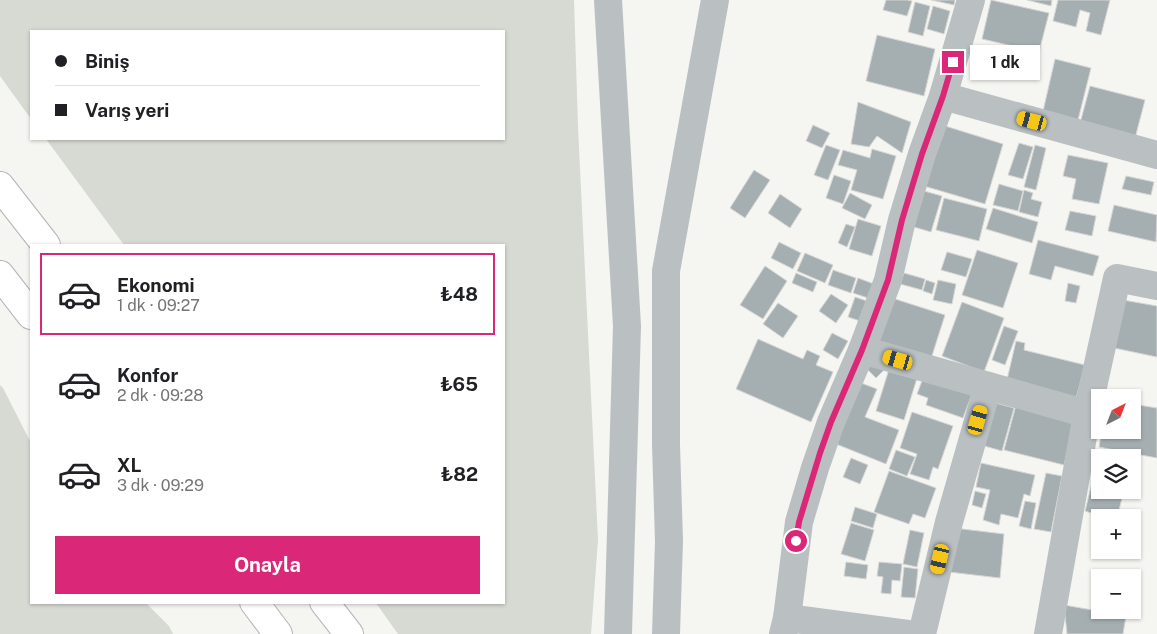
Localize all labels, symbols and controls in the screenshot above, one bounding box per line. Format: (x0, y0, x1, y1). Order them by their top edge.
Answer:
callout: 1 dk (970, 44, 1040, 80)
text: Biniş (85, 50, 129, 72)
route end (942, 51, 964, 73)
text: 1 dk (990, 53, 1020, 72)
text: Varış yeri (85, 99, 169, 121)
car (1015, 110, 1048, 132)
icon: car (57, 272, 102, 317)
text: Ekonomi (117, 274, 195, 296)
text: ₺48 (440, 283, 478, 305)
text: 1 dk · 09:27 (117, 296, 200, 315)
car (881, 349, 914, 371)
icon: car (57, 362, 102, 407)
text: Konfor (117, 364, 178, 386)
text: ₺65 (440, 373, 478, 395)
text: 2 dk · 09:28 (117, 386, 204, 405)
north arrow (1091, 389, 1141, 439)
map controls (1091, 389, 1141, 619)
car (966, 404, 989, 436)
button: layers (1091, 449, 1141, 499)
icon: car (57, 452, 102, 497)
text: XL (117, 454, 142, 476)
text: ₺82 (441, 463, 478, 485)
text: 3 dk · 09:29 (117, 476, 204, 495)
button: + (1091, 509, 1141, 559)
route start (785, 530, 807, 552)
button: Onayla (55, 536, 480, 594)
car (929, 543, 950, 575)
button: − (1091, 569, 1141, 619)

